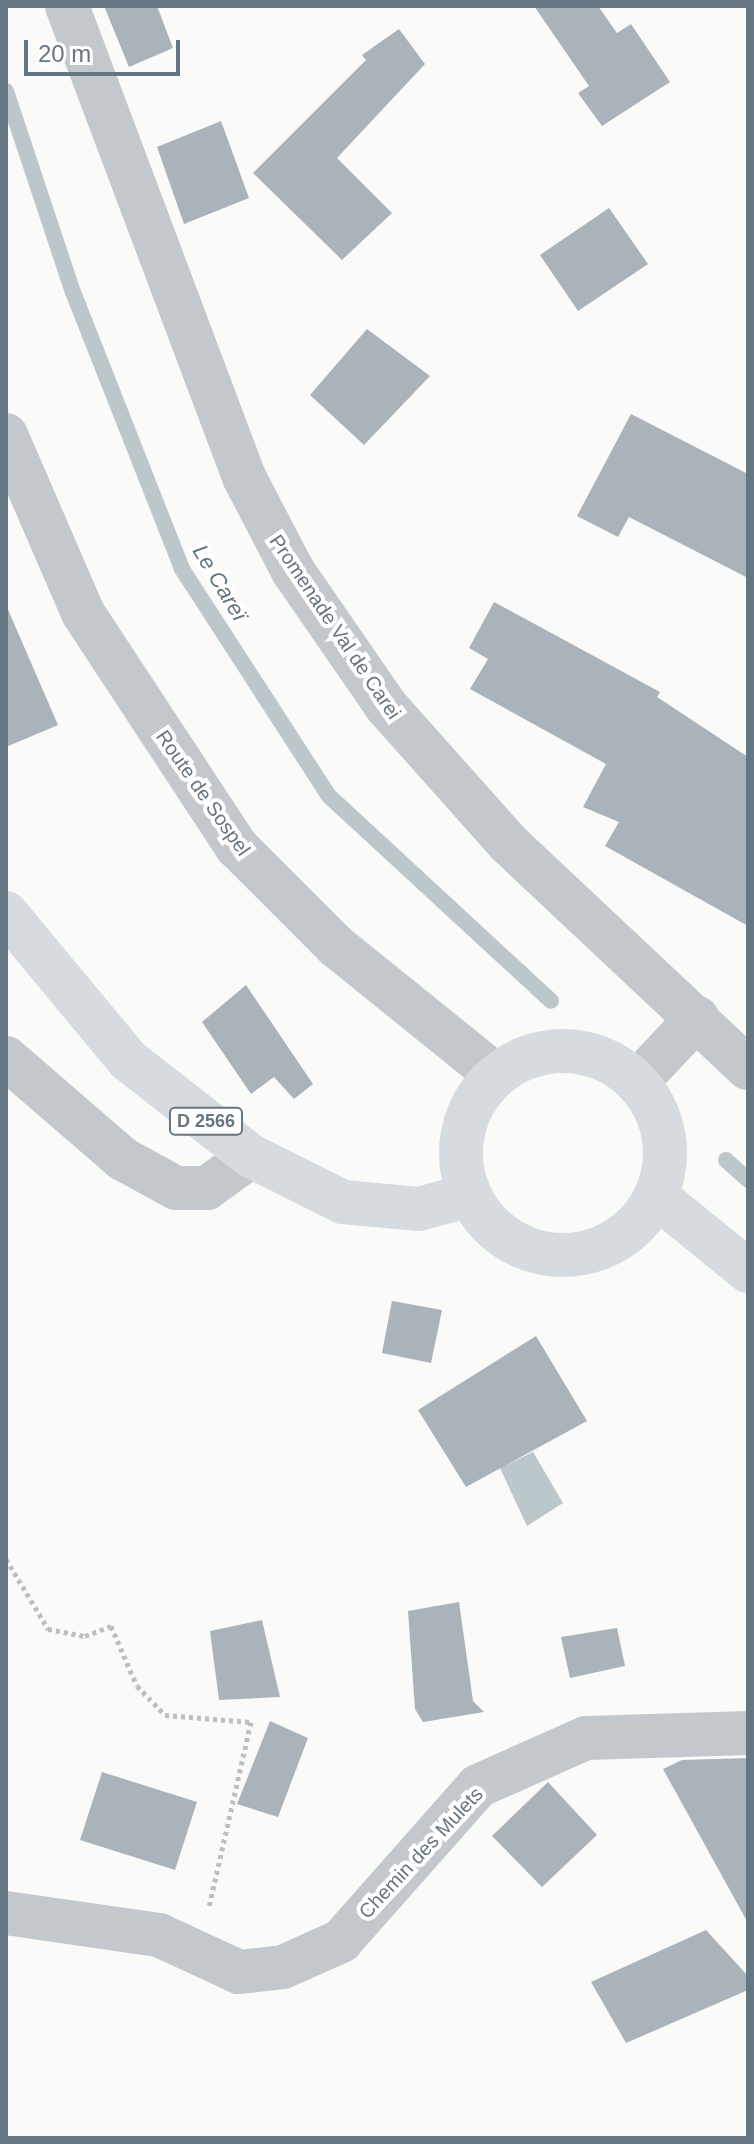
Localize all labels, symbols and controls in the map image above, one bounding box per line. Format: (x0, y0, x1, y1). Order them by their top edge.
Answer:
scale bar (28, 24, 184, 74)
text: 20 m (38, 40, 91, 67)
street label: Promenade Val de Carei (264, 530, 406, 724)
water label: Le Careï (187, 540, 253, 626)
street label: Route de Sospel (151, 726, 255, 860)
road number: D 2566 (168, 1107, 244, 1135)
street label: Chemin des Mulets (354, 1782, 488, 1924)

